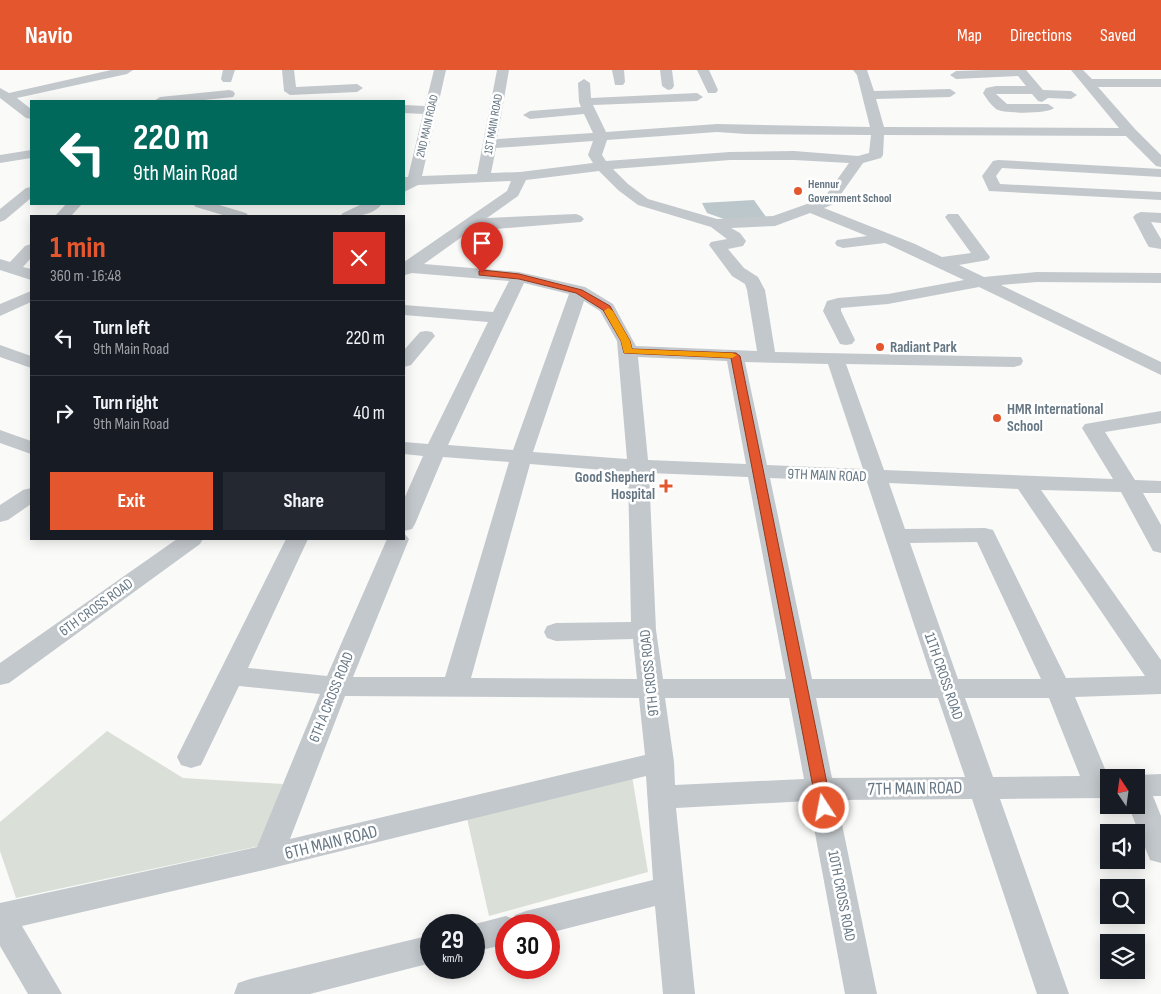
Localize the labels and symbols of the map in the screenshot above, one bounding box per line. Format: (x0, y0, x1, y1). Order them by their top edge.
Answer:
street label: 2ND MAIN ROAD (413, 93, 442, 159)
street label: 1ST MAIN ROAD (481, 93, 506, 155)
place label: Hennur Government School (808, 177, 892, 206)
marker: Hennur Government School (792, 185, 804, 197)
pin (461, 222, 503, 273)
place label: Radiant Park (890, 338, 957, 357)
marker: Radiant Park (874, 341, 886, 353)
place label: HMR International School (1007, 400, 1103, 436)
marker: HMR International School (991, 412, 1003, 424)
street label: 9TH MAIN ROAD (787, 465, 867, 486)
place label: Good Shepherd Hospital (575, 468, 655, 504)
marker: Good Shepherd Hospital (659, 479, 673, 493)
street label: 6TH CROSS ROAD (56, 574, 137, 641)
street label: 9TH CROSS ROAD (635, 629, 663, 717)
street label: 11TH CROSS ROAD (920, 630, 967, 722)
street label: 6TH A CROSS ROAD (305, 649, 358, 745)
north arrow (1100, 769, 1145, 814)
street label: 7TH MAIN ROAD (868, 777, 963, 800)
position arrow (797, 781, 849, 833)
street label: 6TH MAIN ROAD (283, 821, 380, 864)
street label: 10TH CROSS ROAD (823, 849, 860, 943)
speed limit sign: 30 (495, 914, 560, 979)

